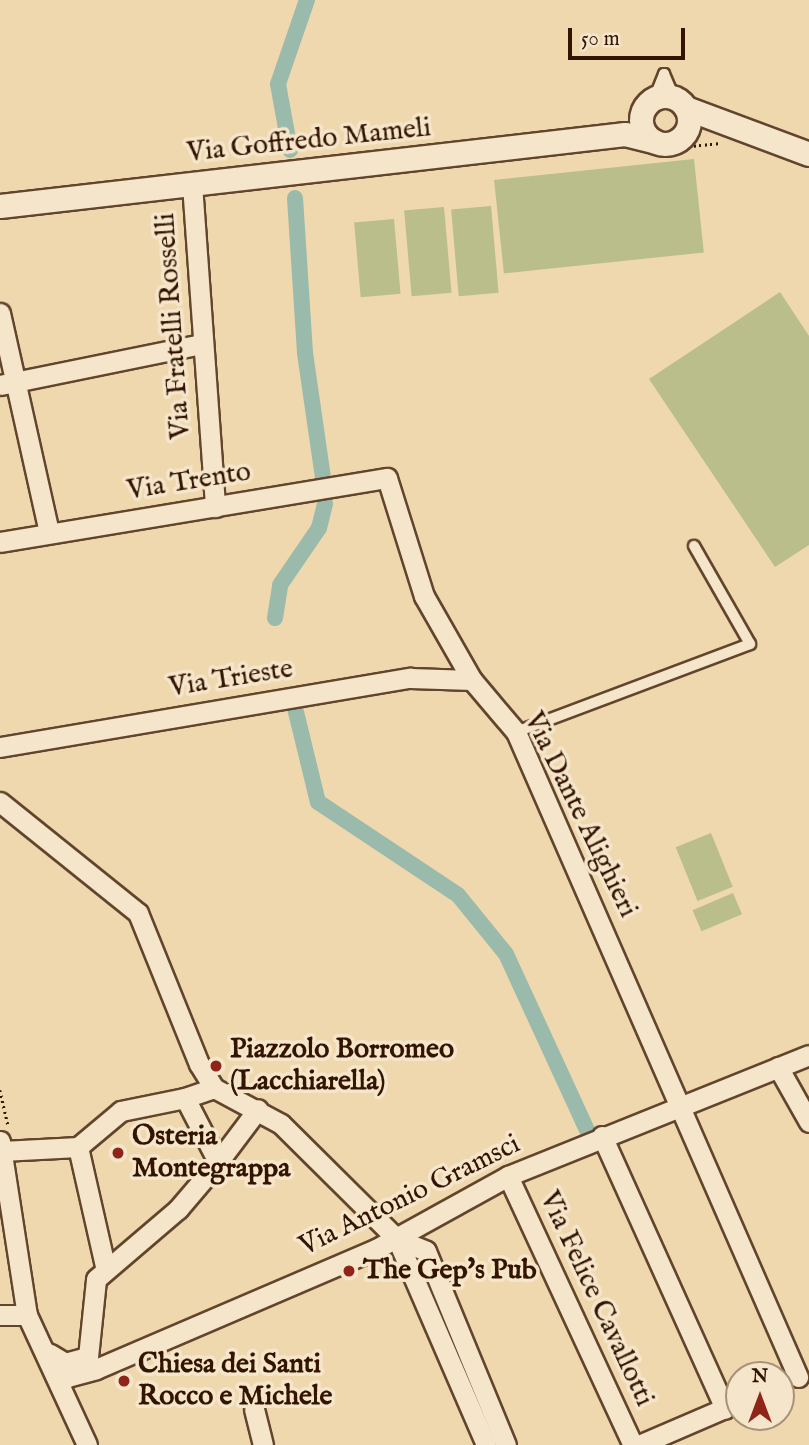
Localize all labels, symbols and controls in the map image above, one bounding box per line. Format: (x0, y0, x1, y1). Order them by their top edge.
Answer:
scale bar (571, 14, 688, 58)
text: 50 m (581, 26, 620, 53)
street label: Via Goffredo Mameli (185, 111, 433, 171)
street label: Via Fratelli Rosselli (149, 212, 199, 440)
street label: Via Trento (125, 456, 253, 508)
street label: Via Trieste (167, 653, 295, 705)
street label: Via Dante Alighieri (516, 707, 644, 923)
place label: Piazzolo Borromeo (Lacchiarella) (230, 1033, 454, 1099)
marker: Piazzolo Borromeo (Lacchiarella) (208, 1058, 224, 1074)
place label: Osteria Montegrappa (132, 1120, 290, 1186)
street label: Via Antonio Gramsci (294, 1128, 526, 1264)
marker: Osteria Montegrappa (110, 1145, 126, 1161)
street label: Via Felice Cavallotti (531, 1186, 661, 1412)
place label: The Gep's Pub (363, 1254, 537, 1288)
marker: The Gep's Pub (341, 1263, 357, 1279)
place label: Chiesa dei Santi Rocco e Michele (138, 1348, 332, 1414)
north arrow (725, 1361, 795, 1431)
text: N (752, 1365, 768, 1389)
marker: Chiesa dei Santi Rocco e Michele (116, 1373, 132, 1389)

